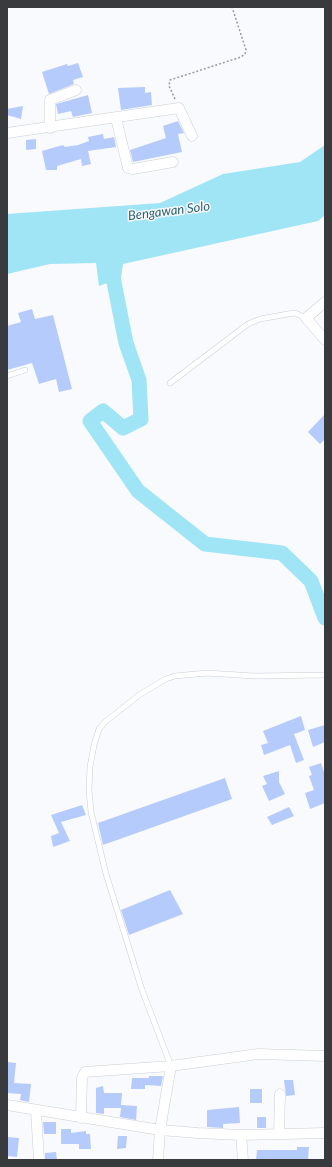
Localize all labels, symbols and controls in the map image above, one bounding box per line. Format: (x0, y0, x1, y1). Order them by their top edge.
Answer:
water label: Bengawan Solo (127, 198, 211, 224)

